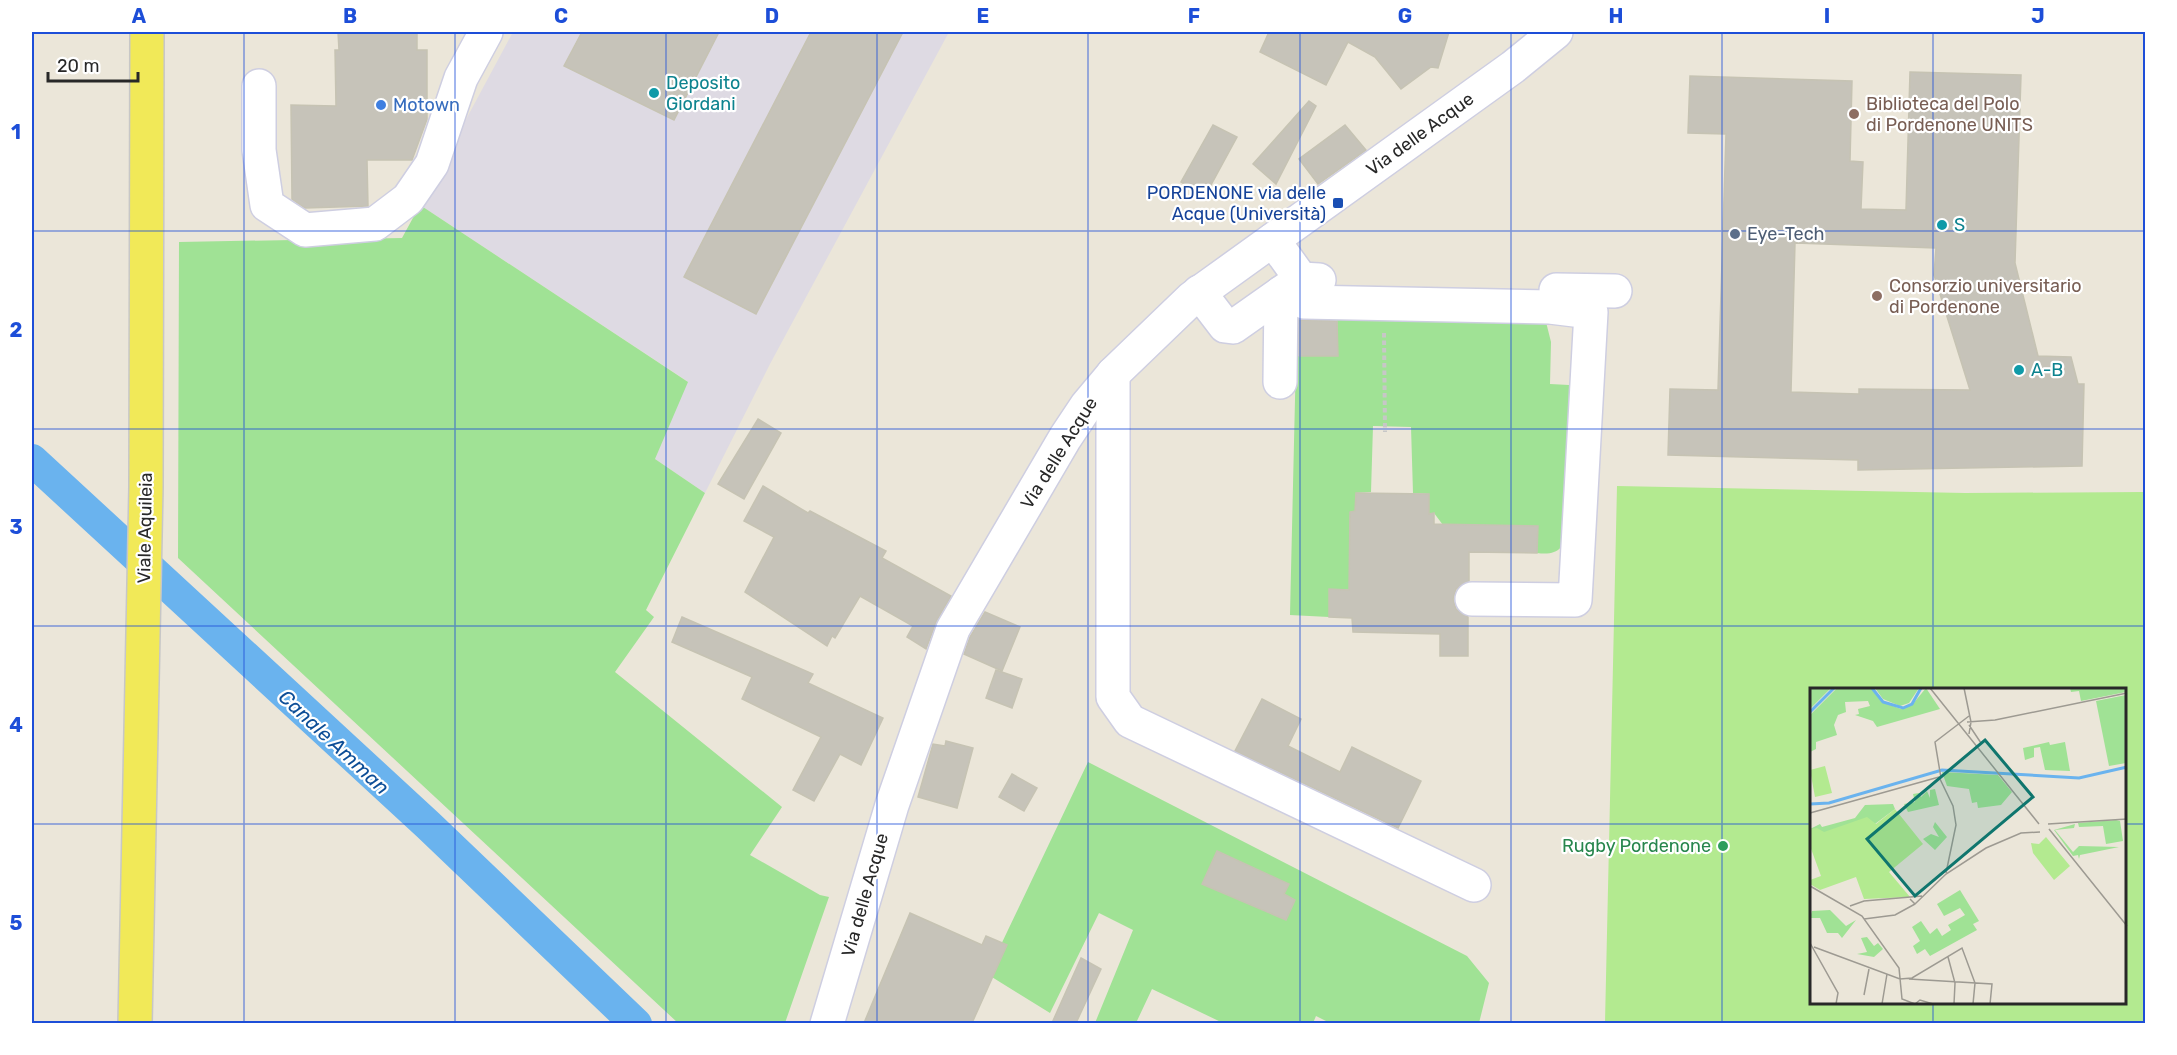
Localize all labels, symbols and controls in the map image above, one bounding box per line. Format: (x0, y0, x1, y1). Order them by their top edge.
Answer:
text: A (132, 4, 147, 28)
text: B (343, 4, 357, 28)
text: C (554, 4, 568, 28)
text: D (765, 4, 779, 28)
text: E (977, 4, 989, 28)
text: F (1188, 4, 1200, 28)
text: G (1398, 4, 1412, 28)
text: H (1609, 4, 1623, 28)
text: I (1824, 4, 1830, 28)
text: J (2031, 4, 2045, 28)
scale bar (48, 45, 138, 83)
text: 20 m (57, 55, 99, 77)
place label: Deposito Giordani (666, 72, 740, 115)
marker: Deposito Giordani (647, 86, 661, 100)
street label: Via delle Acque (1362, 88, 1478, 180)
place label: Biblioteca del Polo di Pordenone UNITS (1866, 93, 2033, 136)
place label: Motown (393, 94, 460, 116)
marker: Motown (374, 98, 388, 112)
marker: Biblioteca del Polo di Pordenone UNITS (1847, 107, 1861, 121)
text: 1 (11, 120, 21, 144)
place label: PORDENONE via delle Acque (Università) (1147, 182, 1326, 225)
marker: PORDENONE via delle Acque (Università) (1331, 196, 1345, 210)
place label: S (1954, 214, 1965, 236)
marker: S (1935, 218, 1949, 232)
place label: Eye-Tech (1747, 223, 1825, 245)
marker: Eye-Tech (1728, 227, 1742, 241)
place label: Consorzio universitario di Pordenone (1889, 275, 2082, 318)
marker: Consorzio universitario di Pordenone (1870, 289, 1884, 303)
text: 2 (10, 318, 23, 342)
place label: A-B (2031, 359, 2063, 381)
marker: A-B (2012, 363, 2026, 377)
street label: Via delle Acque (1016, 393, 1102, 513)
street label: Viale Aquileia (133, 472, 157, 584)
text: 3 (9, 515, 23, 539)
water label: Canale Amman (274, 685, 394, 799)
inset map (1810, 688, 2126, 1004)
text: 4 (9, 713, 23, 737)
street label: Via delle Acque (837, 831, 893, 959)
place label: Rugby Pordenone (1562, 835, 1711, 857)
marker: Rugby Pordenone (1716, 839, 1730, 853)
text: 5 (10, 911, 23, 935)

